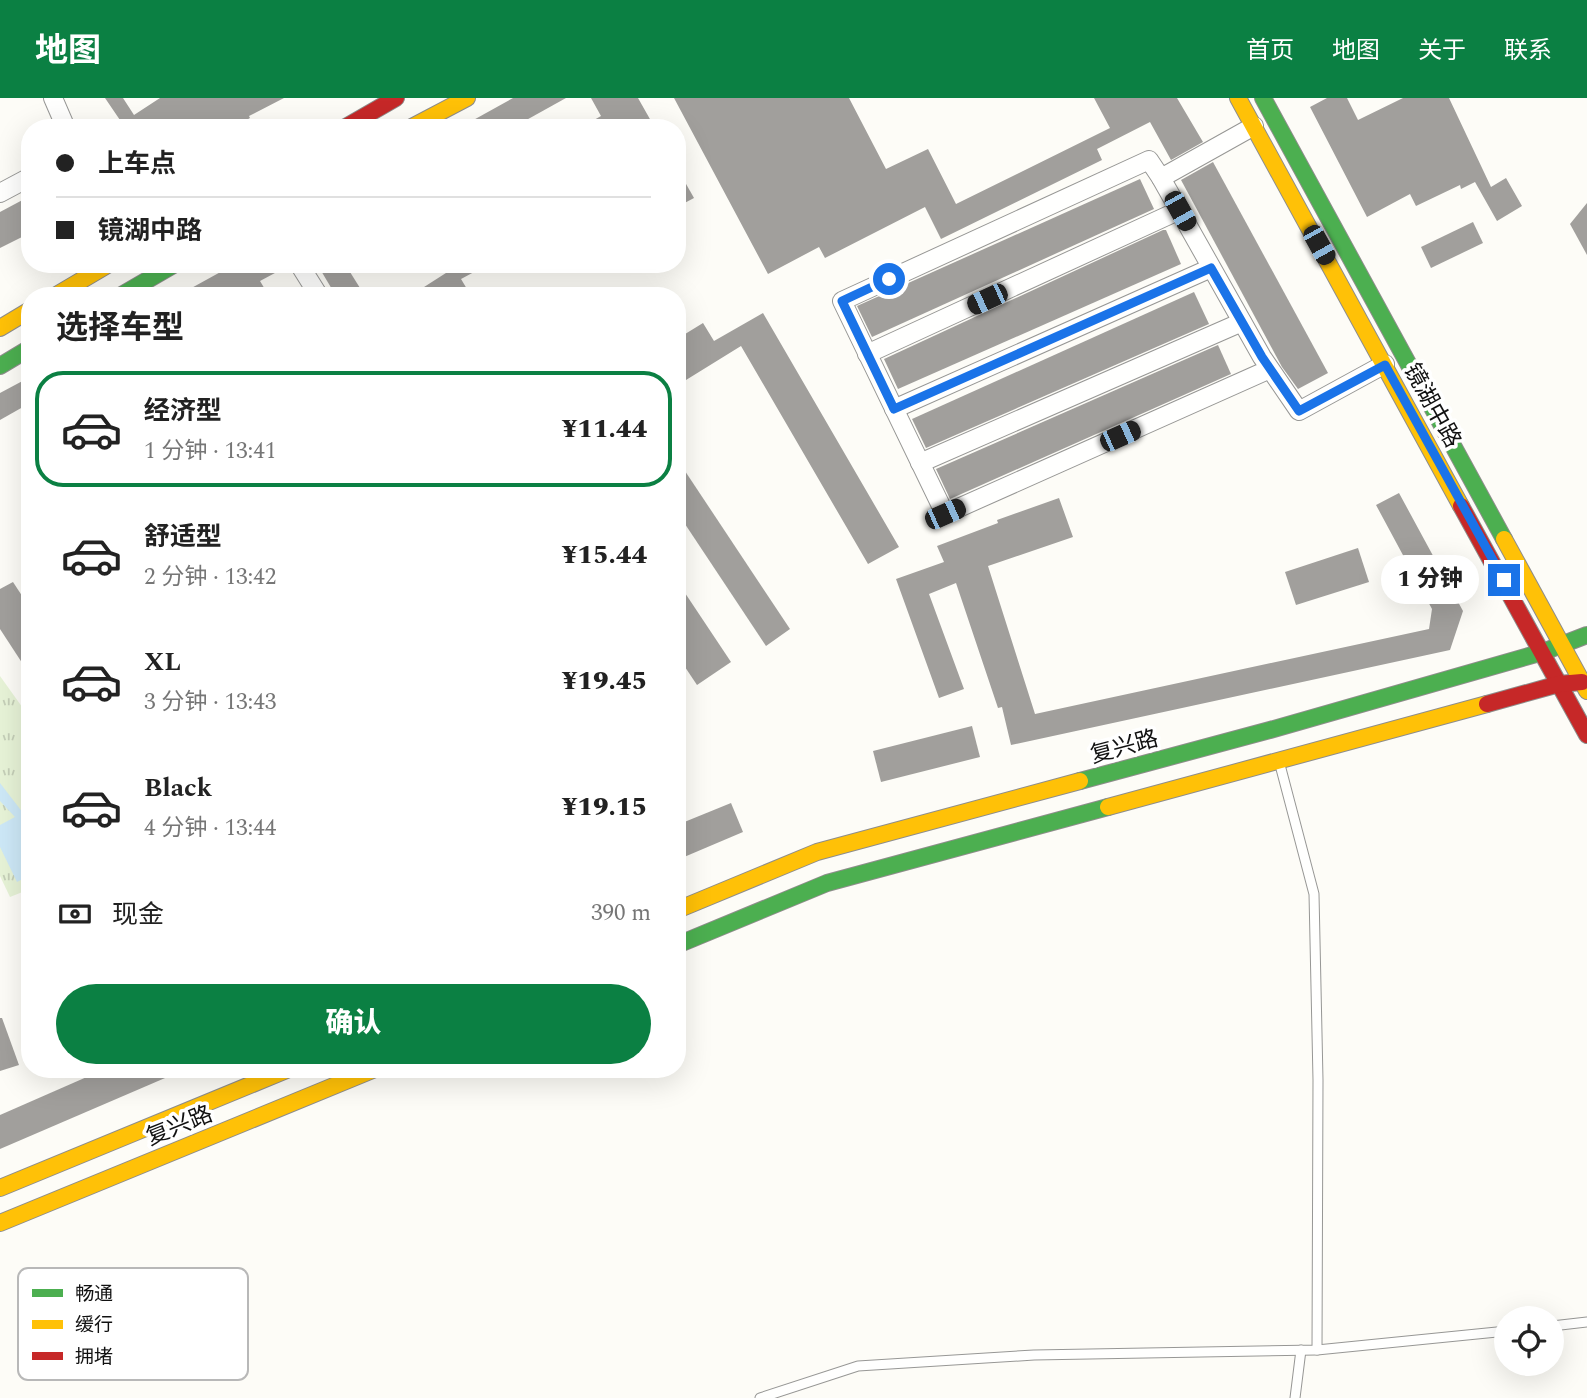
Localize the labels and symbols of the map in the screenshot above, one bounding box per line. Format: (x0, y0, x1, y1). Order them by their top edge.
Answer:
car (1161, 188, 1200, 234)
car (1300, 222, 1339, 268)
route start (873, 263, 905, 295)
car (964, 281, 1011, 317)
street label: 镜湖中路 (1394, 357, 1469, 454)
car (1097, 418, 1144, 454)
car (922, 496, 969, 532)
callout: 1 分钟 (1382, 556, 1480, 604)
route end (1488, 564, 1520, 596)
street label: 复兴路 (1087, 722, 1162, 773)
street label: 复兴路 (141, 1097, 218, 1156)
legend (18, 1268, 248, 1380)
text: 畅通 (75, 1280, 113, 1309)
text: 缓行 (75, 1311, 113, 1340)
text: 拥堵 (75, 1343, 113, 1372)

